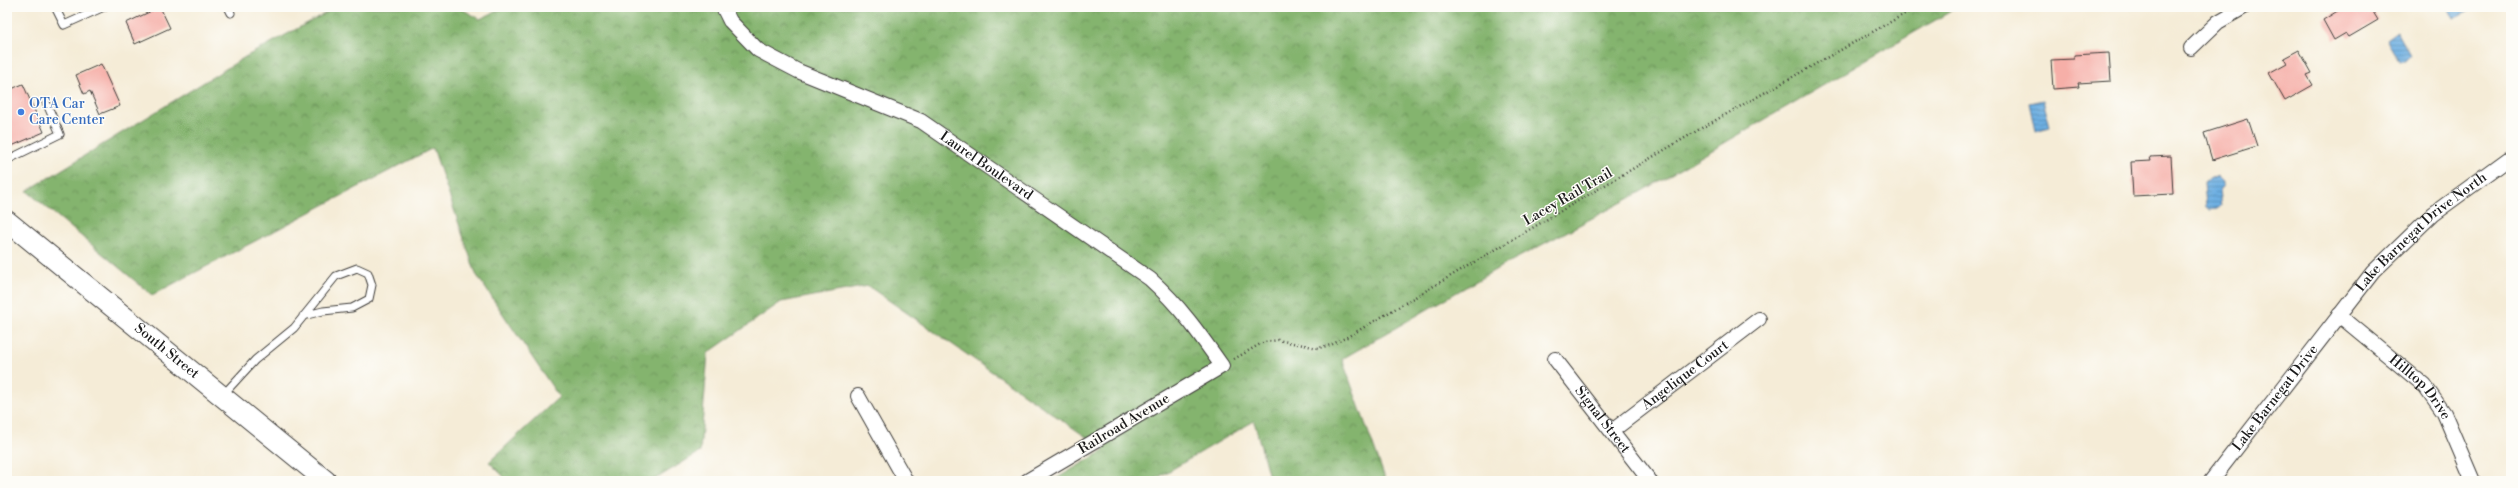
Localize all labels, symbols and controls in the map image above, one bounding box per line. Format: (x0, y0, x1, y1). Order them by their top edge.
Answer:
place label: OTA Car Care Center (29, 95, 105, 129)
marker: OTA Car Care Center (16, 107, 26, 117)
street label: Laurel Boulevard (936, 127, 1036, 204)
street label: Lacey Rail Trail (1520, 164, 1616, 230)
street label: Lake Barnegat Drive North (2352, 168, 2491, 296)
street label: South Street (131, 319, 203, 383)
street label: Angelique Court (1637, 336, 1732, 415)
street label: Lake Barnegat Drive (2228, 341, 2322, 455)
street label: Hilltop Drive (2385, 351, 2455, 422)
street label: Signal Street (1570, 382, 1634, 457)
street label: Railroad Avenue (1075, 390, 1173, 458)

